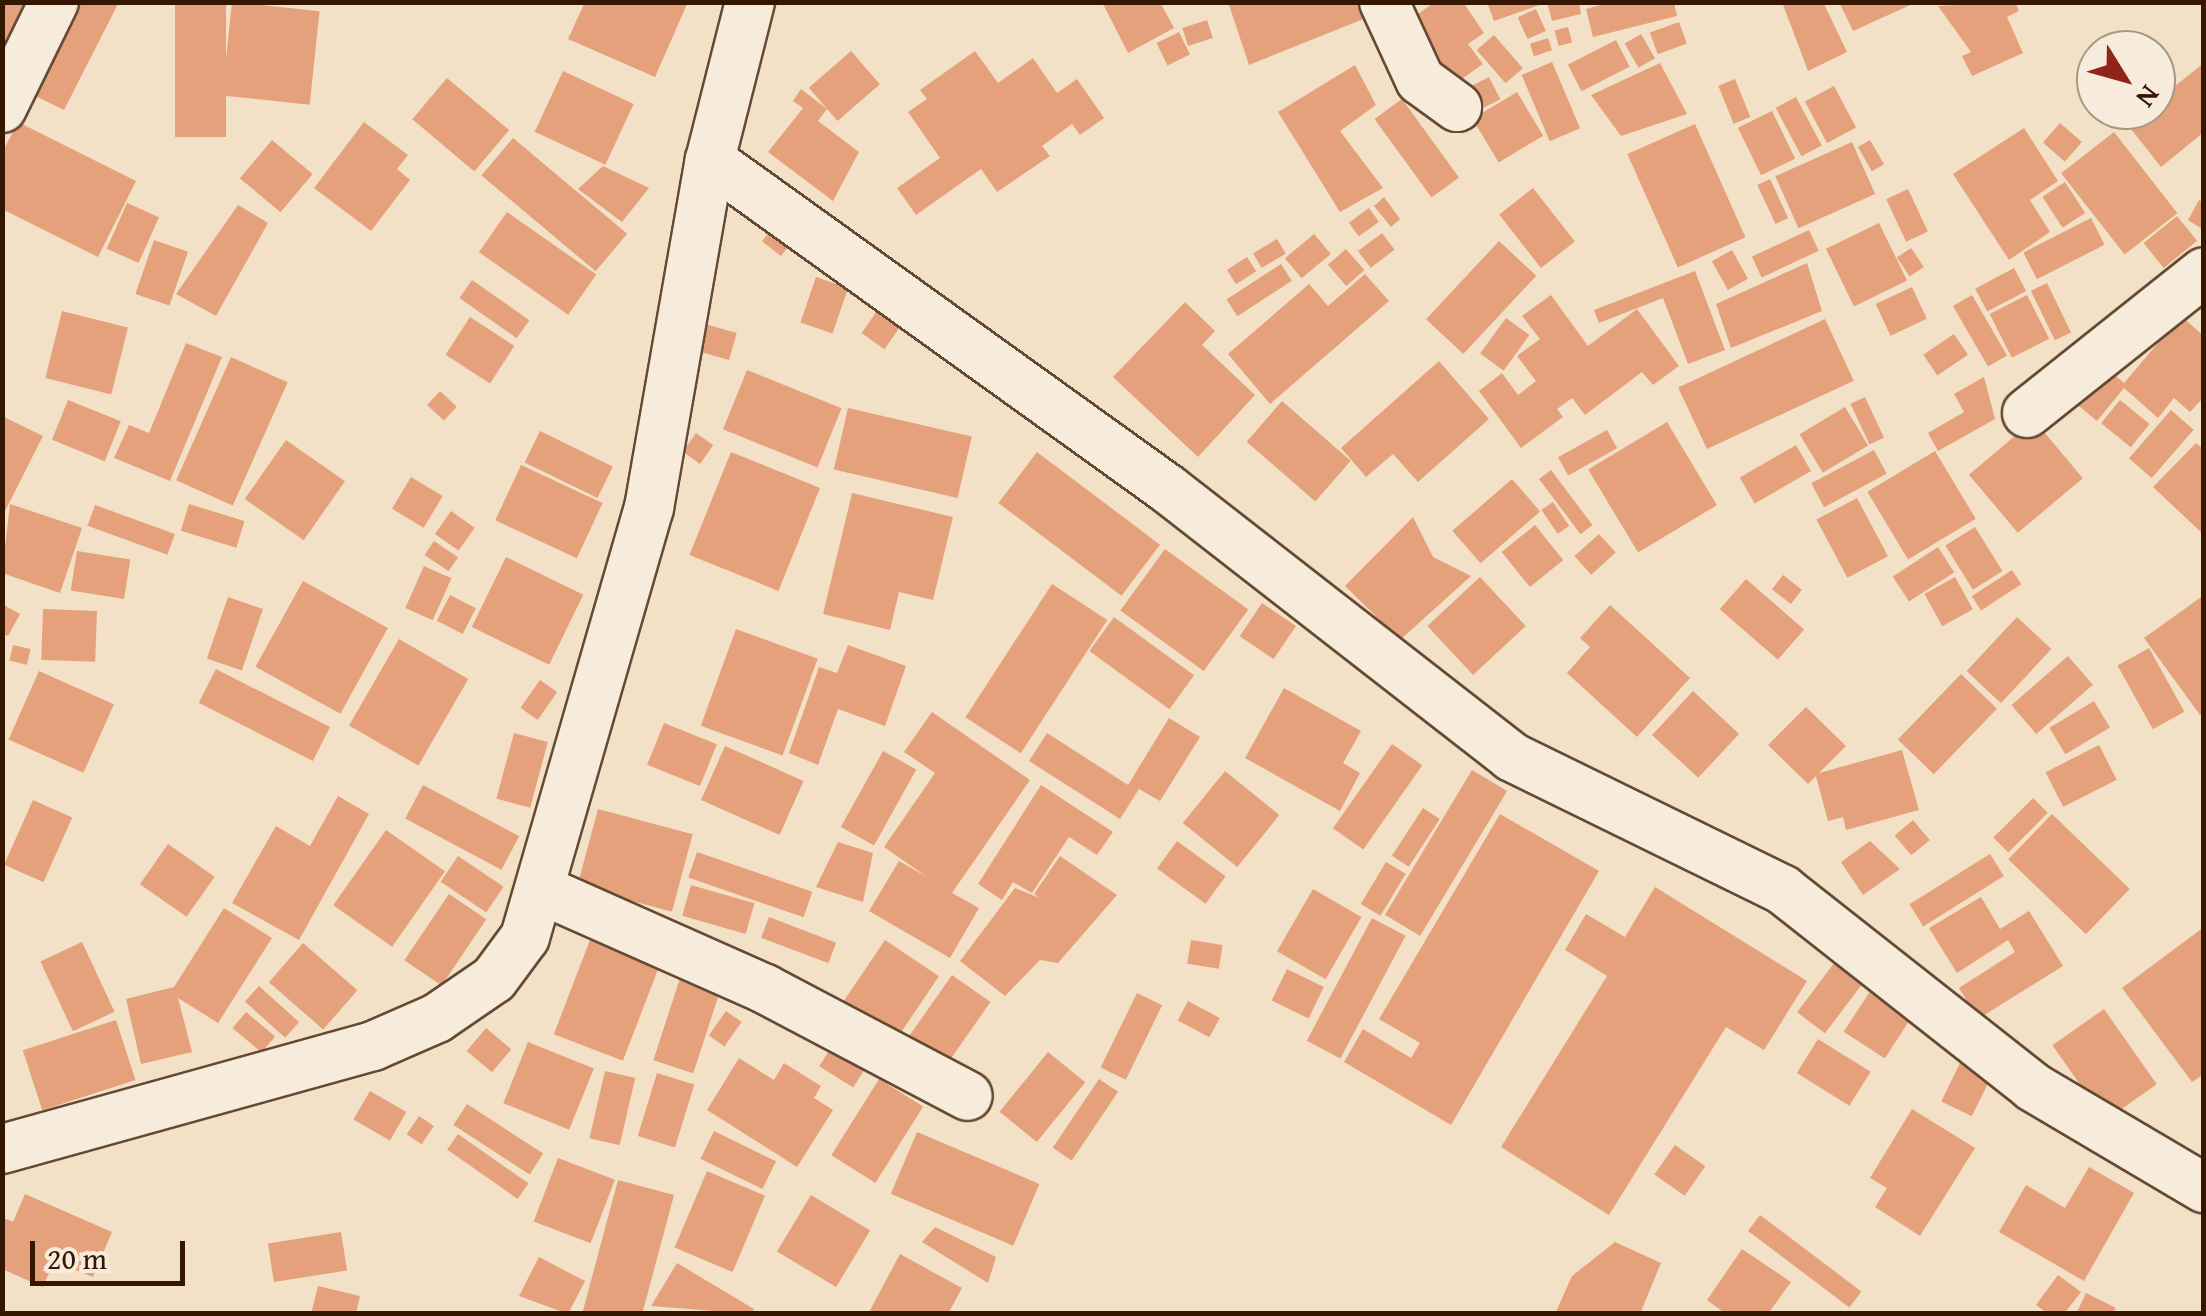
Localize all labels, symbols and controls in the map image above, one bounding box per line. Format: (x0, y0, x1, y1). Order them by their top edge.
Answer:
north arrow (2076, 30, 2176, 130)
text: N (2127, 77, 2171, 117)
scale bar (35, 1221, 190, 1283)
text: 20 m (47, 1236, 107, 1280)

